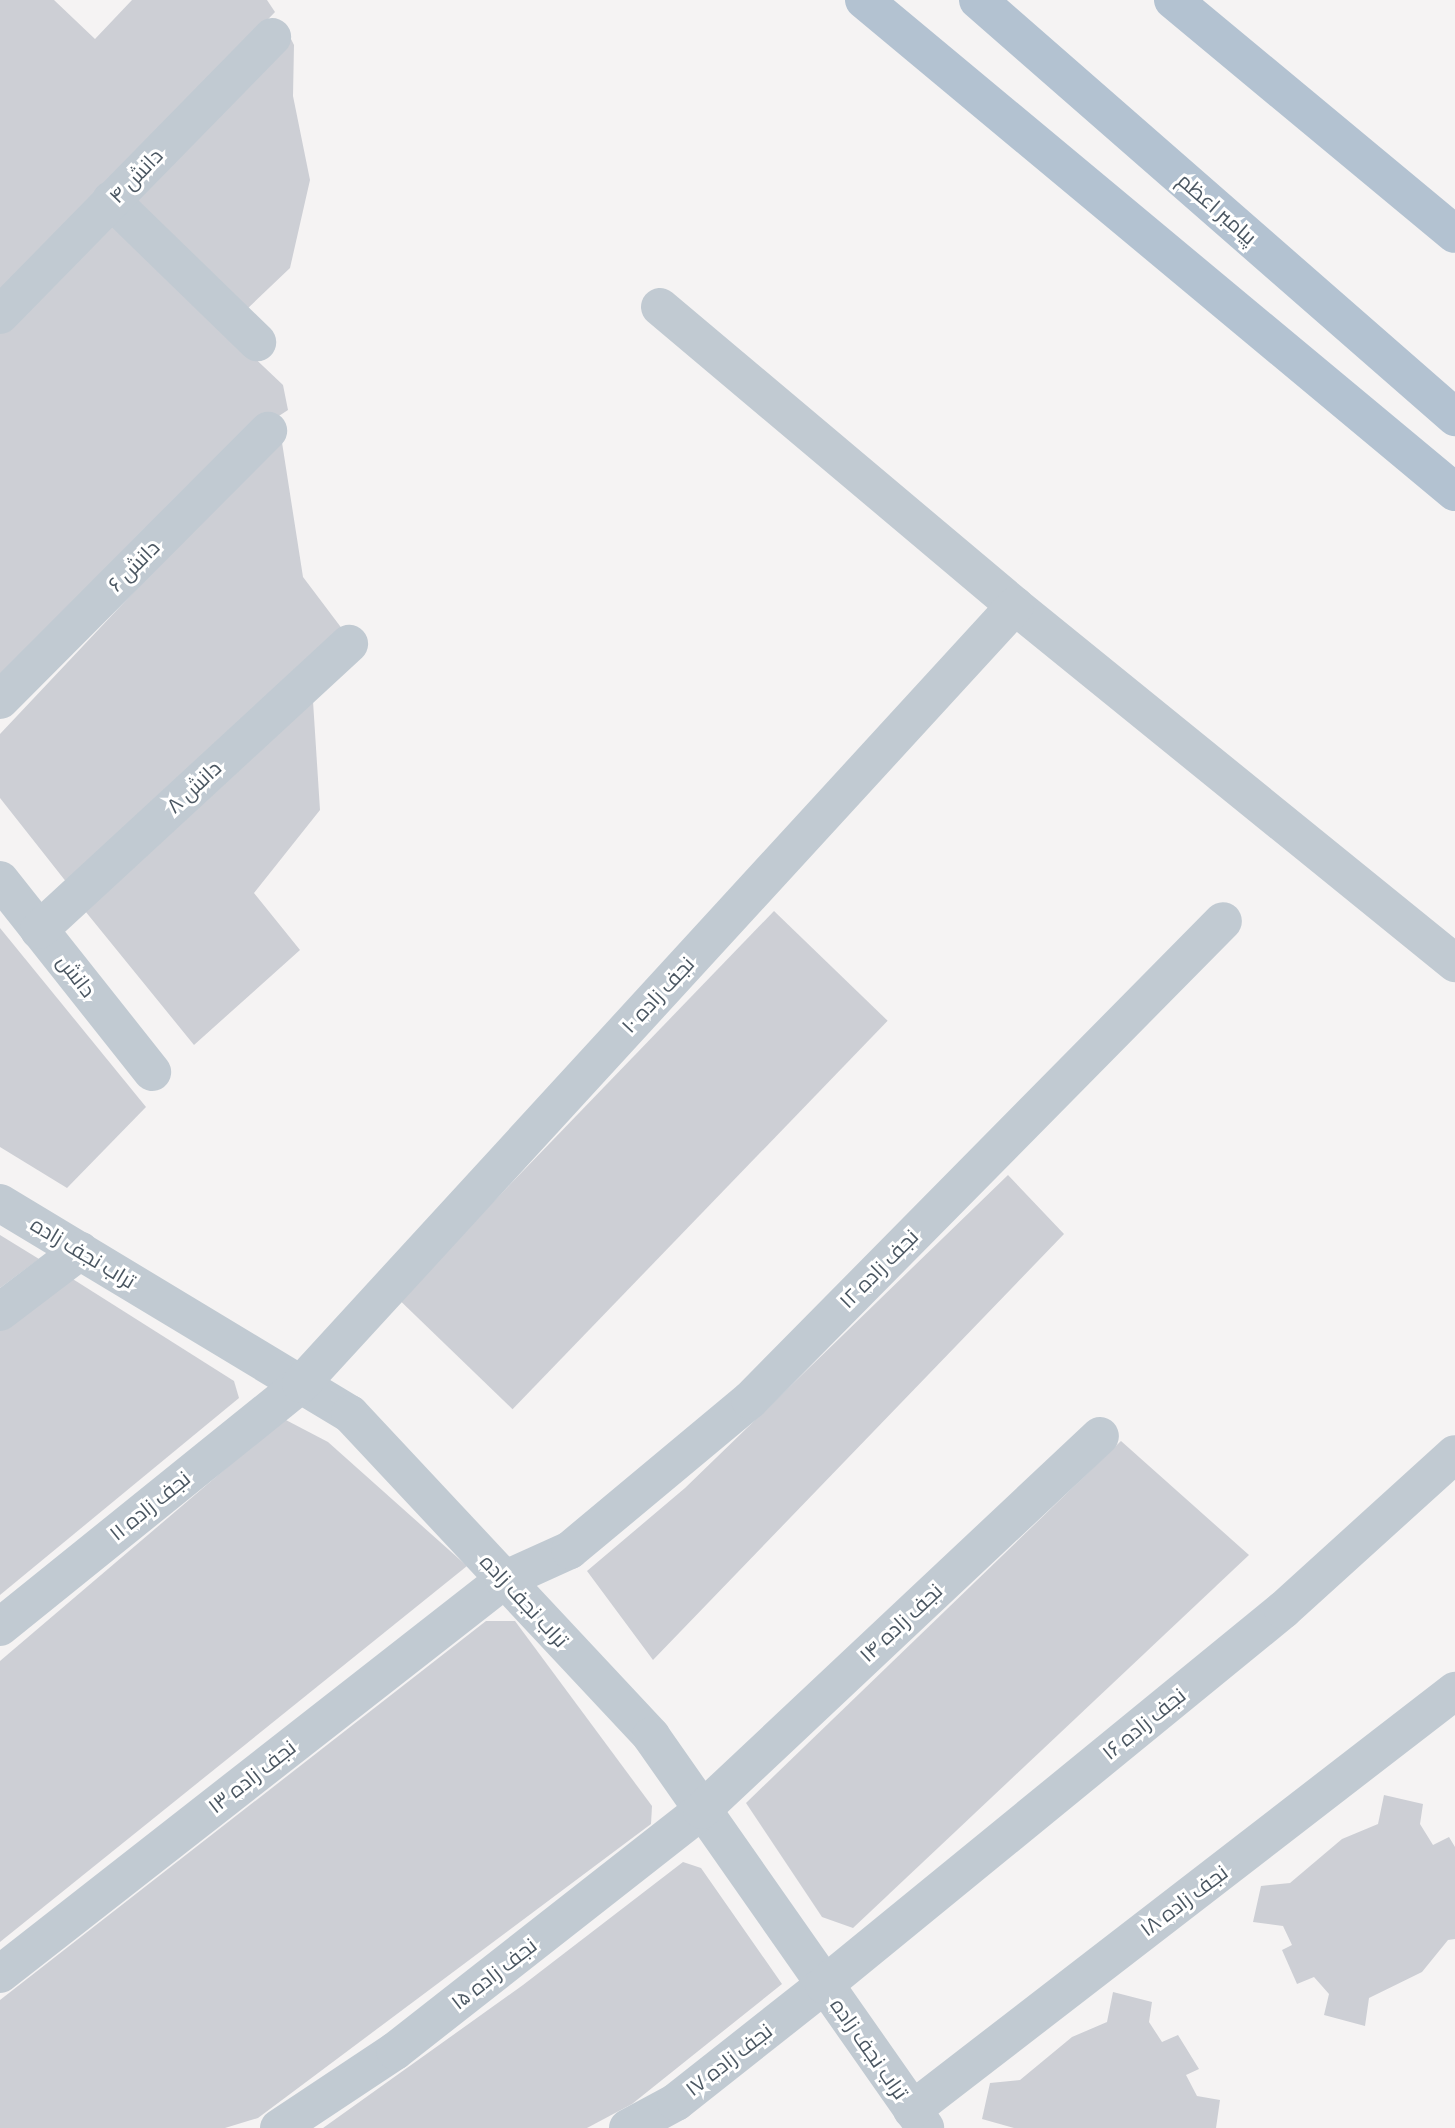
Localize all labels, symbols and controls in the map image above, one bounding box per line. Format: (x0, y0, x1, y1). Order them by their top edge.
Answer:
street label: دانش ۴ (104, 143, 168, 209)
street label: پیامبر اعظم (1172, 168, 1262, 250)
street label: دانش ۶ (103, 535, 165, 597)
street label: دانش ۸ (161, 755, 227, 819)
street label: دانش (51, 949, 101, 1003)
street label: نجف زاده ۱۰ (616, 952, 700, 1038)
street label: تراب نجف زاده (26, 1212, 140, 1294)
street label: نجف زاده ۱۲ (834, 1224, 924, 1314)
street label: نجف زاده ۱۱ (105, 1466, 195, 1546)
street label: تراب نجف زاده (475, 1549, 573, 1653)
street label: نجف زاده ۱۴ (854, 1578, 948, 1668)
street label: نجف زاده ۱۶ (1097, 1683, 1191, 1765)
street label: نجف زاده ۱۳ (203, 1735, 301, 1819)
street label: نجف زاده ۱۸ (1135, 1860, 1233, 1942)
street label: نجف زاده ۱۵ (446, 1933, 542, 2015)
street label: تراب نجف زاده (825, 1994, 913, 2104)
street label: نجف زاده ۱۷ (681, 2018, 777, 2102)

